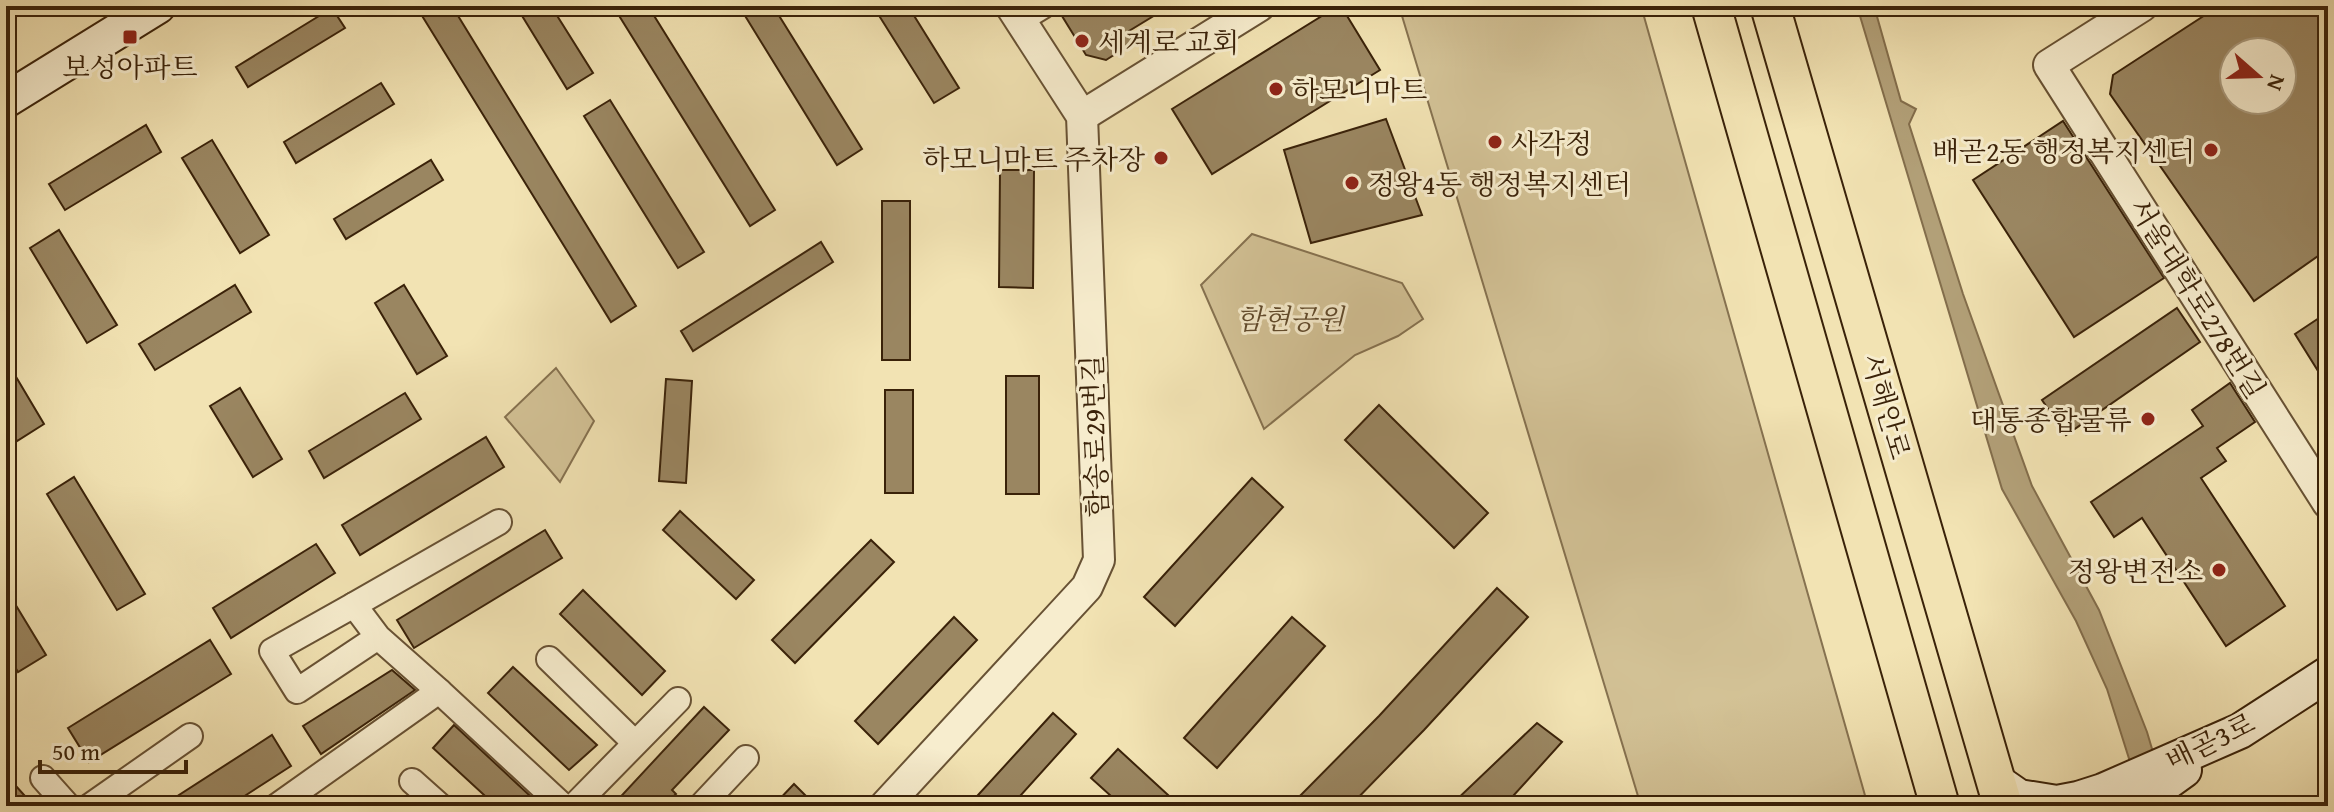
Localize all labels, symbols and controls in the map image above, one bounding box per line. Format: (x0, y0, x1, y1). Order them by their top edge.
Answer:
place label: 세계로 교회 (1098, 21, 1239, 62)
marker: 보성아파트 (121, 28, 139, 46)
marker: 세계로 교회 (1073, 32, 1091, 50)
north arrow (2218, 36, 2298, 116)
place label: 보성아파트 (62, 46, 198, 87)
place label: 하모니마트 (1292, 69, 1427, 110)
text: N (2259, 70, 2294, 95)
marker: 하모니마트 (1267, 80, 1285, 98)
place label: 사각정 (1511, 122, 1592, 163)
place label: 배곧2동 행정복지센터 (1932, 130, 2195, 171)
marker: 사각정 (1486, 133, 1504, 151)
place label: 하모니마트 주차장 (922, 138, 1145, 179)
marker: 배곧2동 행정복지센터 (2202, 141, 2220, 159)
marker: 하모니마트 주차장 (1152, 149, 1170, 167)
place label: 정왕4동 행정복지센터 (1368, 163, 1631, 204)
marker: 정왕4동 행정복지센터 (1343, 174, 1361, 192)
street label: 서울대학로278번길 (2120, 190, 2276, 406)
park label: 함현공원 (1236, 298, 1346, 339)
street label: 서해안로 (1852, 348, 1922, 464)
street label: 함송로29번길 (1071, 354, 1117, 518)
place label: 대통종합물류 (1970, 399, 2132, 440)
marker: 대통종합물류 (2139, 410, 2157, 428)
place label: 정왕변전소 (2068, 550, 2203, 591)
marker: 정왕변전소 (2210, 561, 2228, 579)
street label: 배곧3로 (2158, 702, 2262, 780)
scale bar (40, 724, 186, 774)
text: 50 m (52, 734, 100, 769)

